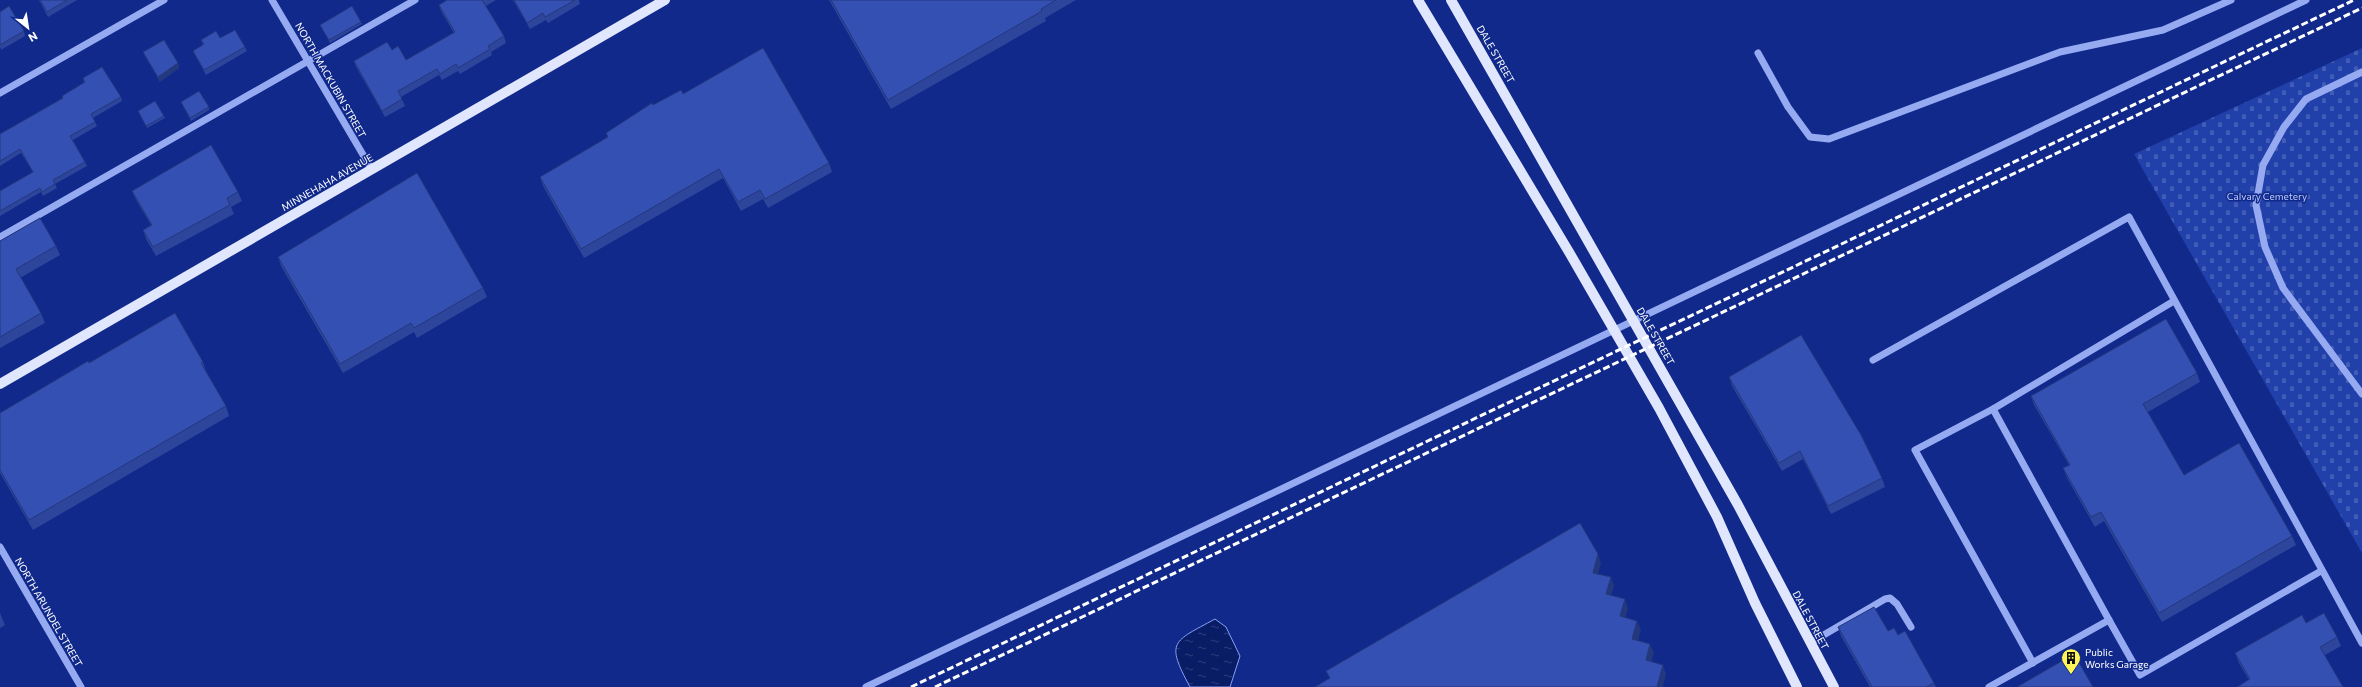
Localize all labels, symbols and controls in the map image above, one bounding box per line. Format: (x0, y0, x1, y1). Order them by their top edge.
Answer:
north arrow (8, 8, 48, 48)
street label: NORTH MACKUBIN STREET (293, 20, 369, 140)
street label: DALE STREET (1475, 23, 1518, 86)
text: N (26, 29, 40, 45)
street label: MINNEHAHA AVENUE (279, 151, 375, 213)
park label: Calvary Cemetery (2227, 190, 2307, 202)
street label: DALE STREET (1635, 305, 1678, 368)
street label: NORTH ARUNDEL STREET (13, 555, 86, 669)
street label: DALE STREET (1791, 589, 1832, 652)
place label: Public Works Garage (2085, 646, 2149, 670)
building icon: Public Works Garage (2060, 647, 2082, 675)

